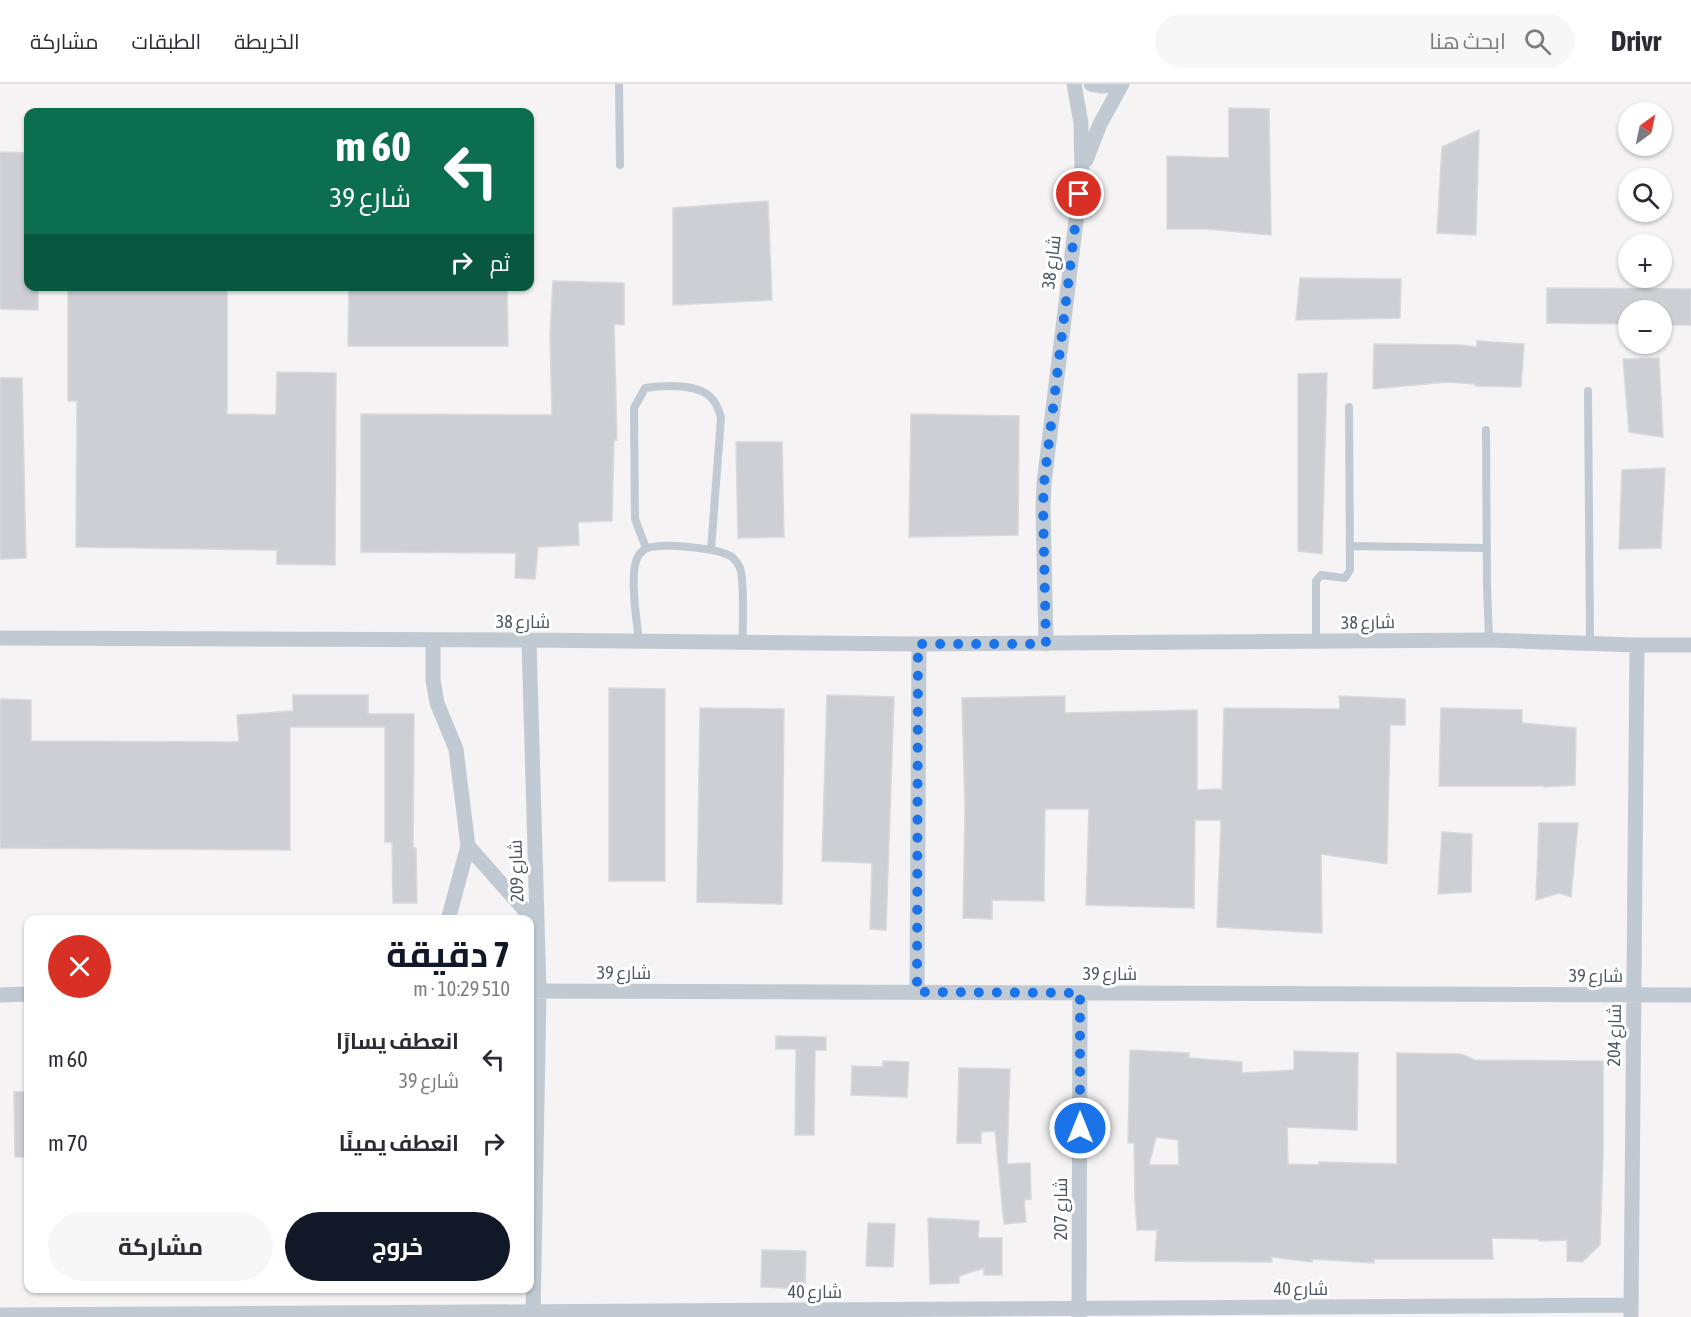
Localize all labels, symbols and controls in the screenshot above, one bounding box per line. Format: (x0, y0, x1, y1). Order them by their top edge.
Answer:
search box (1155, 14, 1575, 68)
icon: search (1521, 25, 1554, 58)
text: Drivr (1611, 25, 1661, 57)
text: ابحث هنا (1429, 28, 1506, 54)
text: مشاركة (30, 29, 99, 53)
text: الطبقات (132, 29, 201, 53)
text: الخريطة (234, 29, 300, 53)
north arrow (1618, 102, 1672, 156)
map controls (1618, 102, 1672, 354)
text: 60 m (336, 122, 411, 170)
icon: left (432, 132, 510, 210)
pin (1053, 168, 1104, 219)
button: search (1618, 168, 1672, 222)
icon: arrive (1062, 177, 1095, 210)
text: شارع 39 (330, 182, 411, 213)
street label: شارع 38 (1037, 234, 1067, 290)
button: + (1618, 234, 1672, 288)
icon: right (445, 246, 478, 279)
text: ثم (490, 250, 510, 276)
button: − (1618, 300, 1672, 354)
street label: شارع 38 (496, 611, 550, 634)
street label: شارع 38 (1341, 611, 1395, 635)
street label: شارع 209 (504, 839, 530, 903)
text: 7 دقيقة (386, 933, 510, 975)
button: close (48, 935, 111, 998)
street label: شارع 39 (597, 962, 651, 985)
street label: شارع 39 (1083, 963, 1137, 986)
street label: شارع 39 (1569, 965, 1623, 988)
text: 510 m · 10:29 (413, 977, 510, 1000)
street label: شارع 204 (1603, 1003, 1627, 1067)
text: انعطف يسارًا (336, 1028, 459, 1054)
icon: left (477, 1043, 510, 1076)
text: 60 m (48, 1046, 88, 1072)
text: شارع 39 (399, 1069, 459, 1092)
position arrow (1048, 1096, 1112, 1160)
icon: right (477, 1127, 510, 1160)
text: 70 m (48, 1130, 88, 1156)
text: انعطف يمينًا (339, 1130, 459, 1156)
street label: شارع 207 (1050, 1178, 1073, 1240)
button: مشاركة (48, 1212, 273, 1281)
button: خروج (285, 1212, 510, 1281)
street label: شارع 40 (1274, 1278, 1328, 1301)
street label: شارع 40 (788, 1281, 842, 1304)

